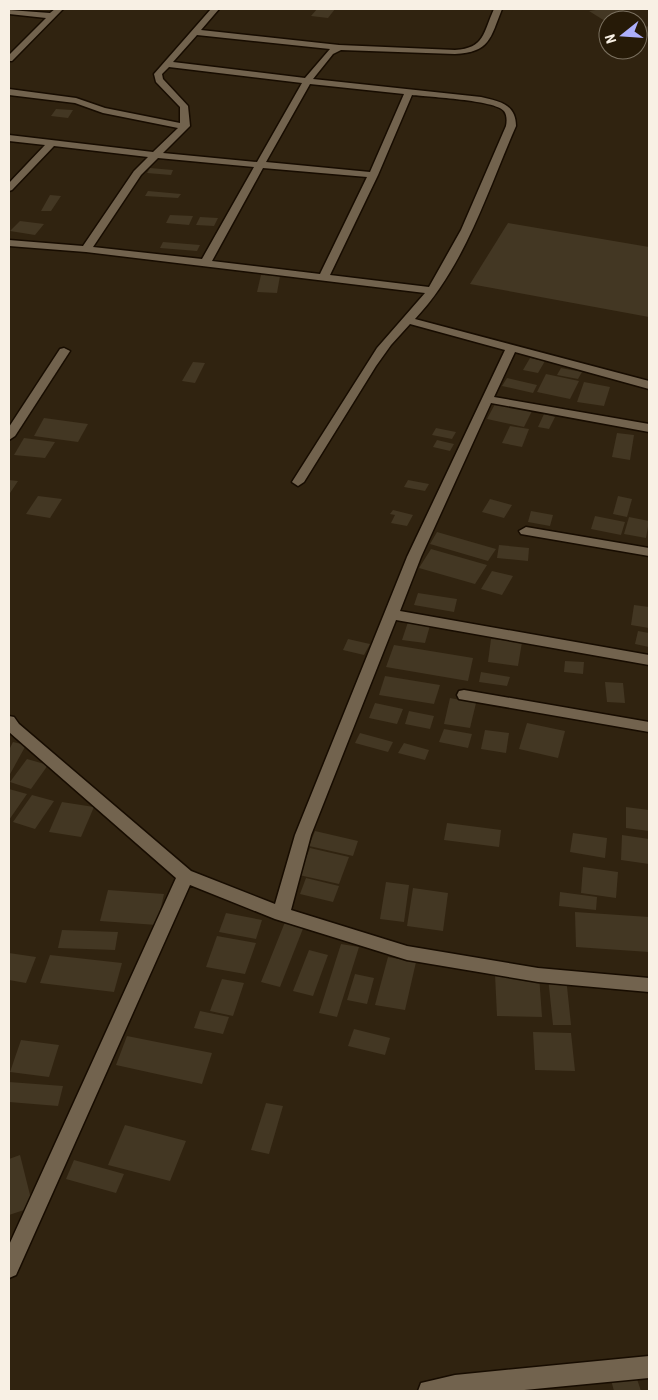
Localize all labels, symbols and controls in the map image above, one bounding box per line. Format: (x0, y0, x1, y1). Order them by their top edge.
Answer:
north arrow (598, 10, 648, 60)
text: N (602, 32, 619, 45)

